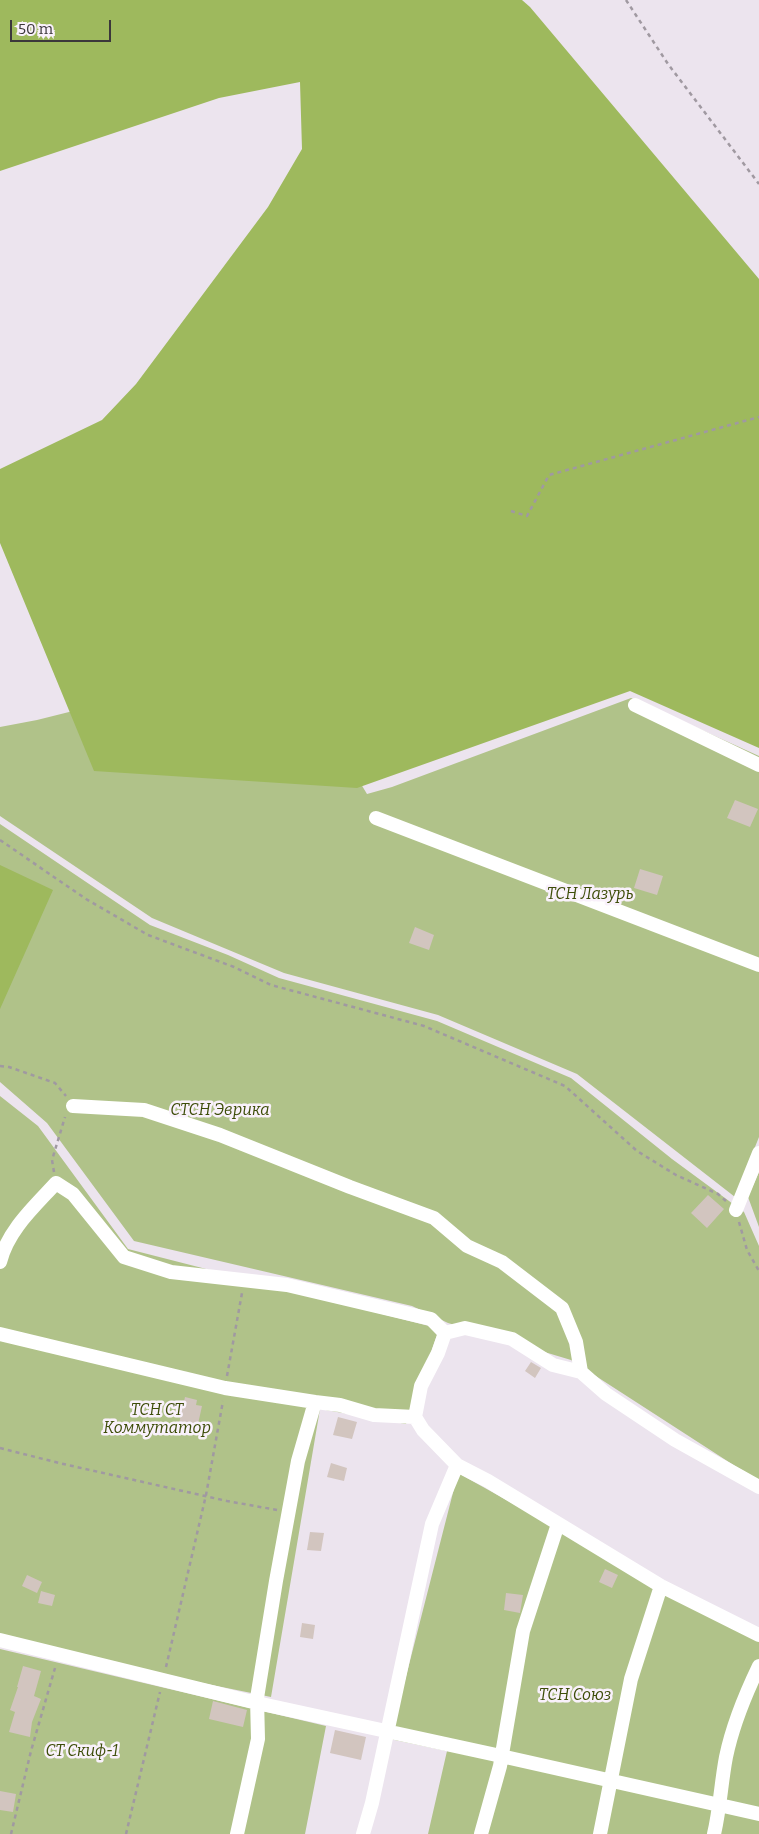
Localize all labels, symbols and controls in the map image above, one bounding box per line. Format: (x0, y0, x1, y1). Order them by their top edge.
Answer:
scale bar (12, 10, 114, 42)
text: 50 m (18, 20, 53, 38)
park label: ТСН Лазурь (547, 885, 633, 905)
park label: СТСН Эврика (170, 1101, 270, 1121)
park label: ТСН СТ Коммутатор (103, 1401, 211, 1439)
park label: ТСН Союз (539, 1686, 611, 1706)
park label: СТ Скиф-1 (46, 1742, 118, 1762)

